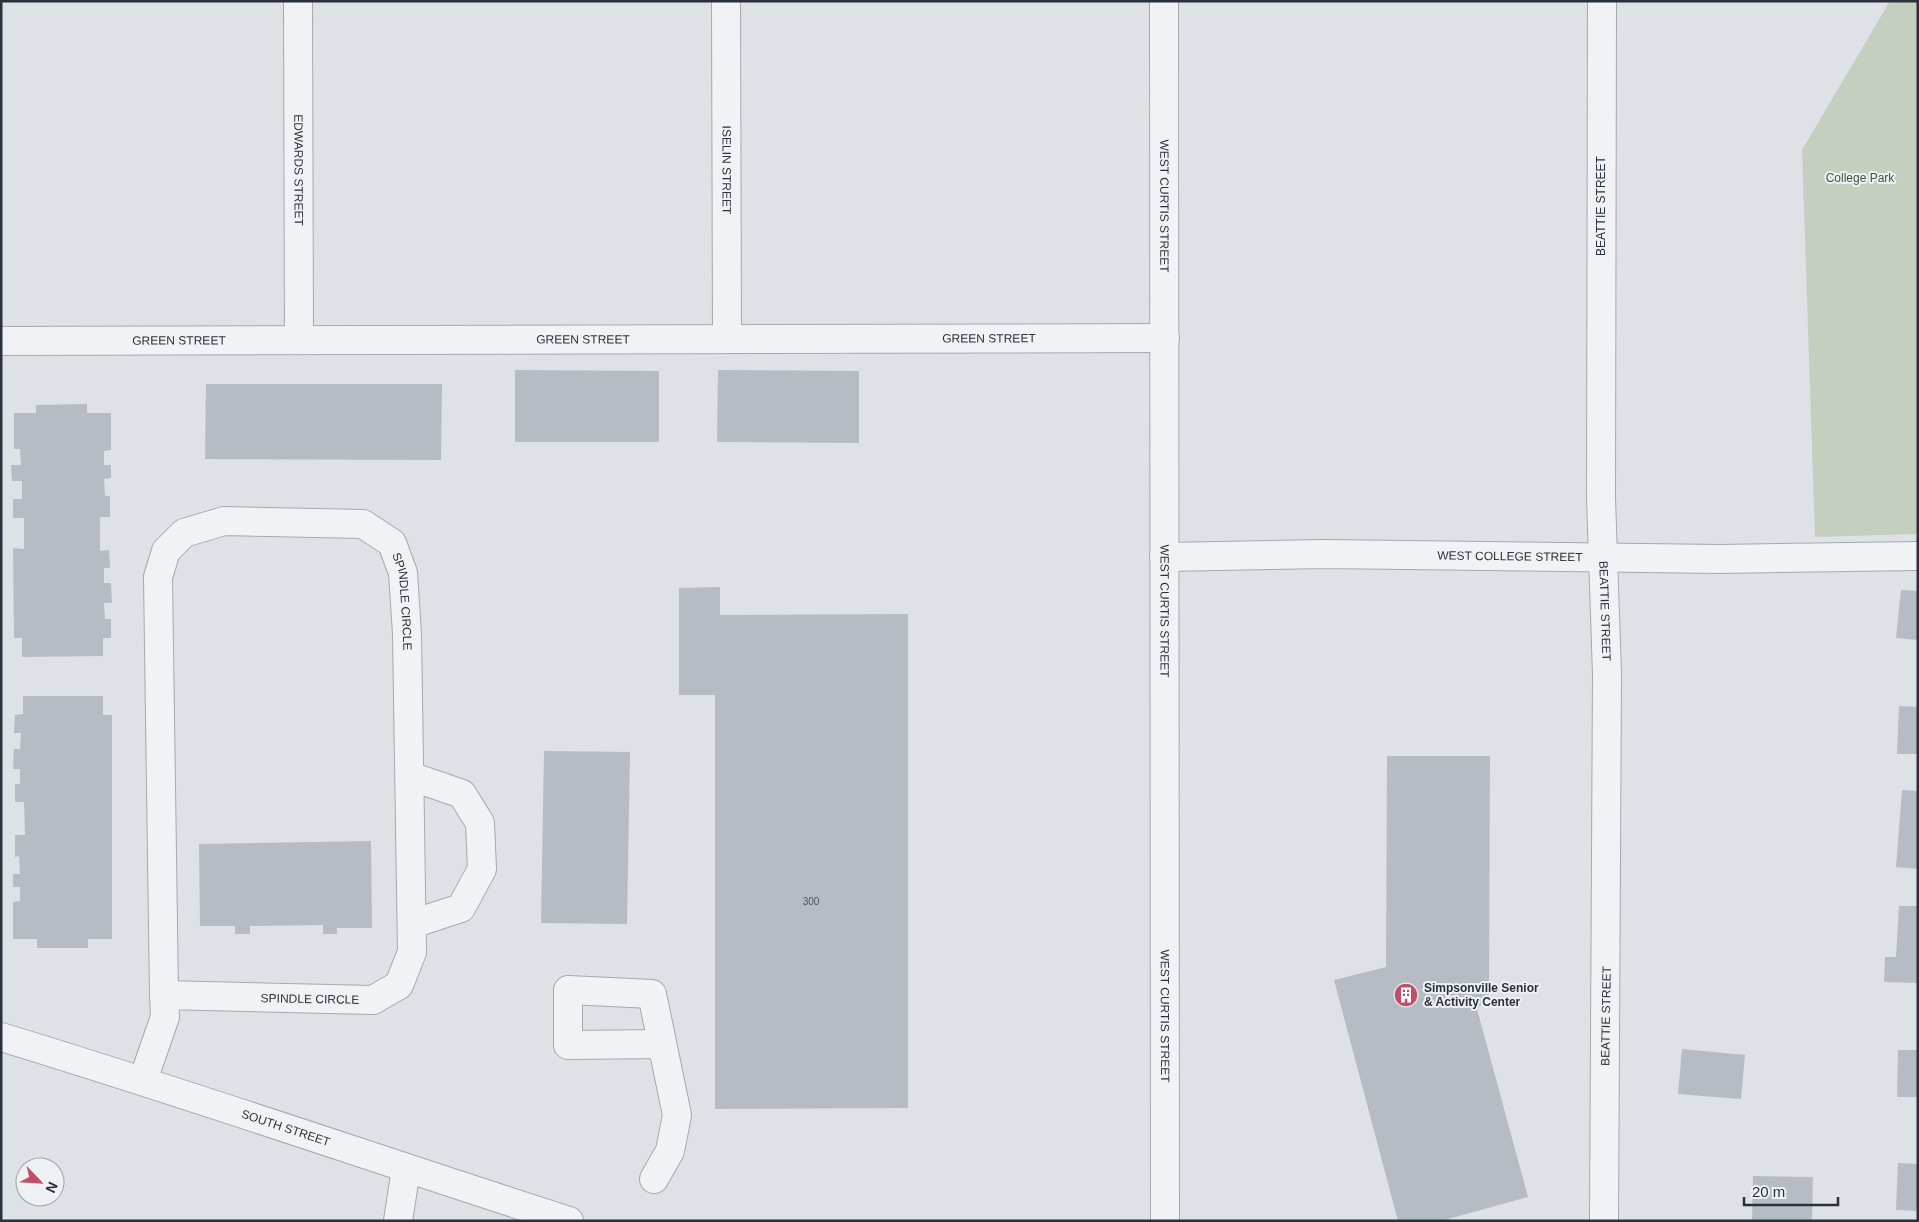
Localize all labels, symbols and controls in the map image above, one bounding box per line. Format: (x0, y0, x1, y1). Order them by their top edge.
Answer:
street label: EDWARDS STREET (291, 114, 306, 227)
street label: ISELIN STREET (719, 126, 734, 215)
street label: WEST CURTIS STREET (1157, 139, 1171, 273)
street label: BEATTIE STREET (1594, 155, 1608, 256)
park label: College Park (1826, 171, 1895, 185)
street label: GREEN STREET (942, 331, 1036, 346)
street label: GREEN STREET (536, 332, 630, 347)
street label: GREEN STREET (132, 333, 226, 348)
street label: WEST CURTIS STREET (1157, 544, 1172, 678)
street label: WEST COLLEGE STREET (1437, 548, 1583, 564)
street label: SPINDLE CIRCLE (389, 551, 414, 651)
street label: BEATTIE STREET (1596, 561, 1614, 662)
house number: 300 (803, 896, 820, 907)
street label: WEST CURTIS STREET (1158, 949, 1172, 1083)
street label: BEATTIE STREET (1598, 965, 1614, 1066)
place label: Simpsonville Senior & Activity Center (1424, 981, 1539, 1009)
building icon: Simpsonville Senior & Activity Center (1393, 982, 1419, 1008)
street label: SPINDLE CIRCLE (261, 991, 359, 1007)
street label: SOUTH STREET (240, 1107, 333, 1149)
north arrow (15, 1157, 65, 1207)
scale bar (1744, 1174, 1838, 1206)
text: N (42, 1180, 61, 1195)
text: 20 m (1752, 1183, 1785, 1200)

